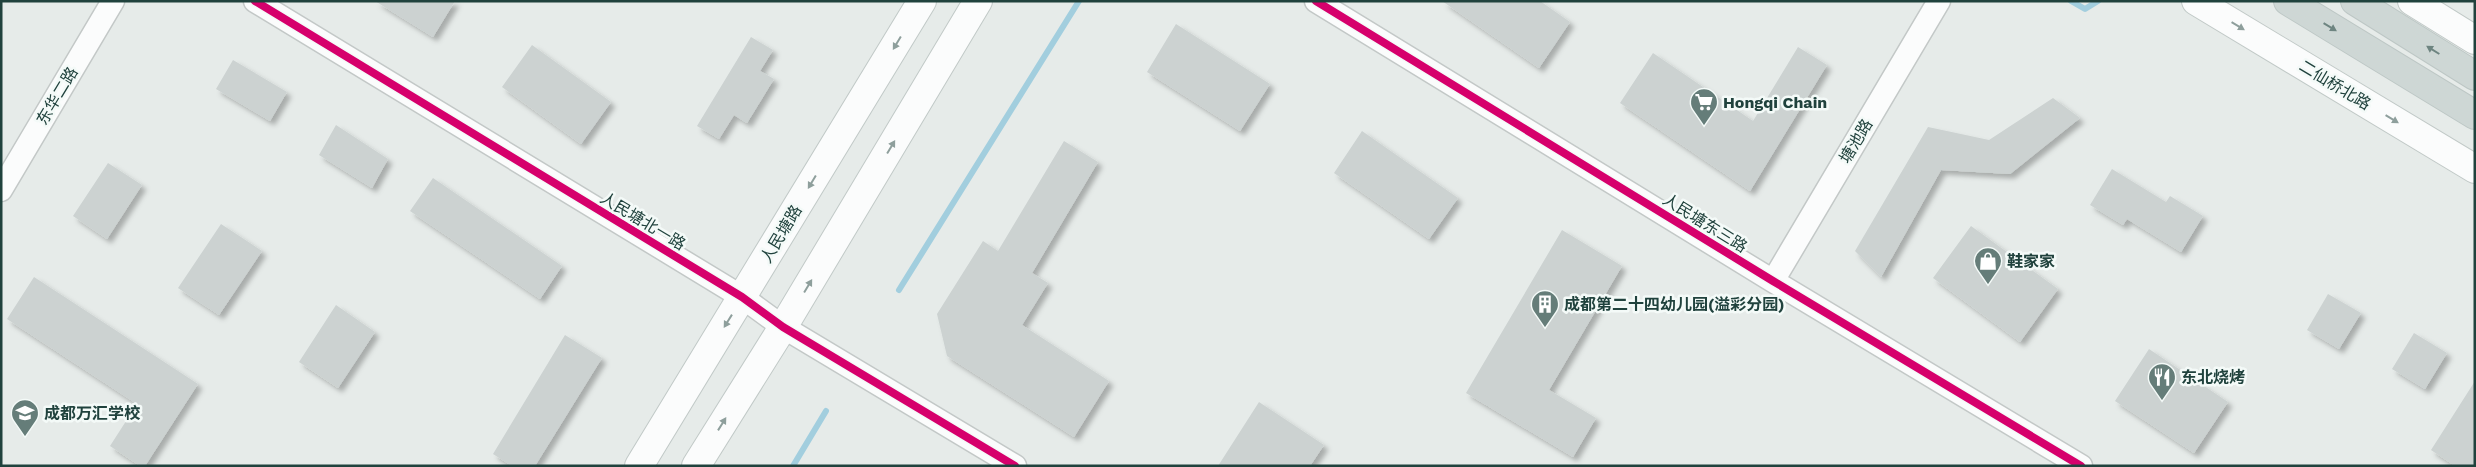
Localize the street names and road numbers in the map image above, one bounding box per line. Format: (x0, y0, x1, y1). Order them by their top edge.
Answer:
street label: 二仙桥北路 (2296, 56, 2374, 114)
street label: 东华二路 (32, 64, 82, 128)
street label: 塘池路 (1835, 116, 1877, 166)
street label: 人民塘北一路 (597, 188, 689, 254)
street label: 人民塘东三路 (1659, 190, 1751, 256)
street label: 人民塘路 (756, 202, 806, 266)

